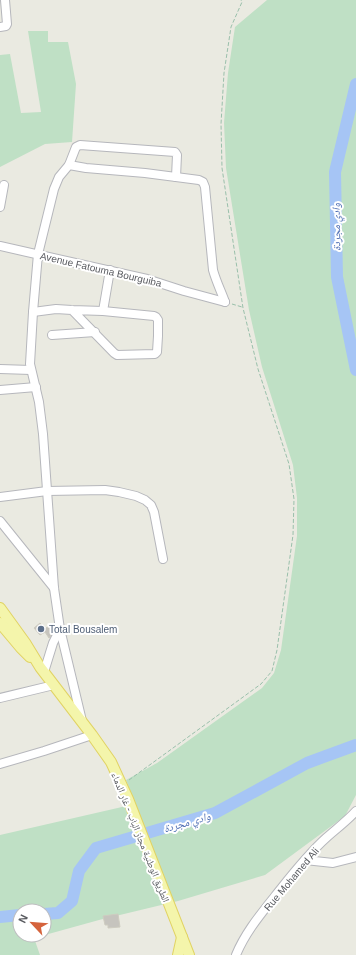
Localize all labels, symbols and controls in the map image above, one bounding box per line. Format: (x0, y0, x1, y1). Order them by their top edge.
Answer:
water label: وادي مجردة (330, 203, 345, 251)
street label: Avenue Fatouma Bourguiba (39, 250, 163, 289)
marker: Total Bousalem (36, 624, 46, 634)
place label: Total Bousalem (49, 624, 117, 635)
street label: الطريق الوطنية مجاز الباب - غار الدماء (108, 771, 172, 904)
water label: وادي مجردة (162, 810, 213, 837)
street label: Rue Mohamed Ali (262, 846, 321, 913)
north arrow (12, 903, 52, 943)
text: N (16, 912, 30, 925)

